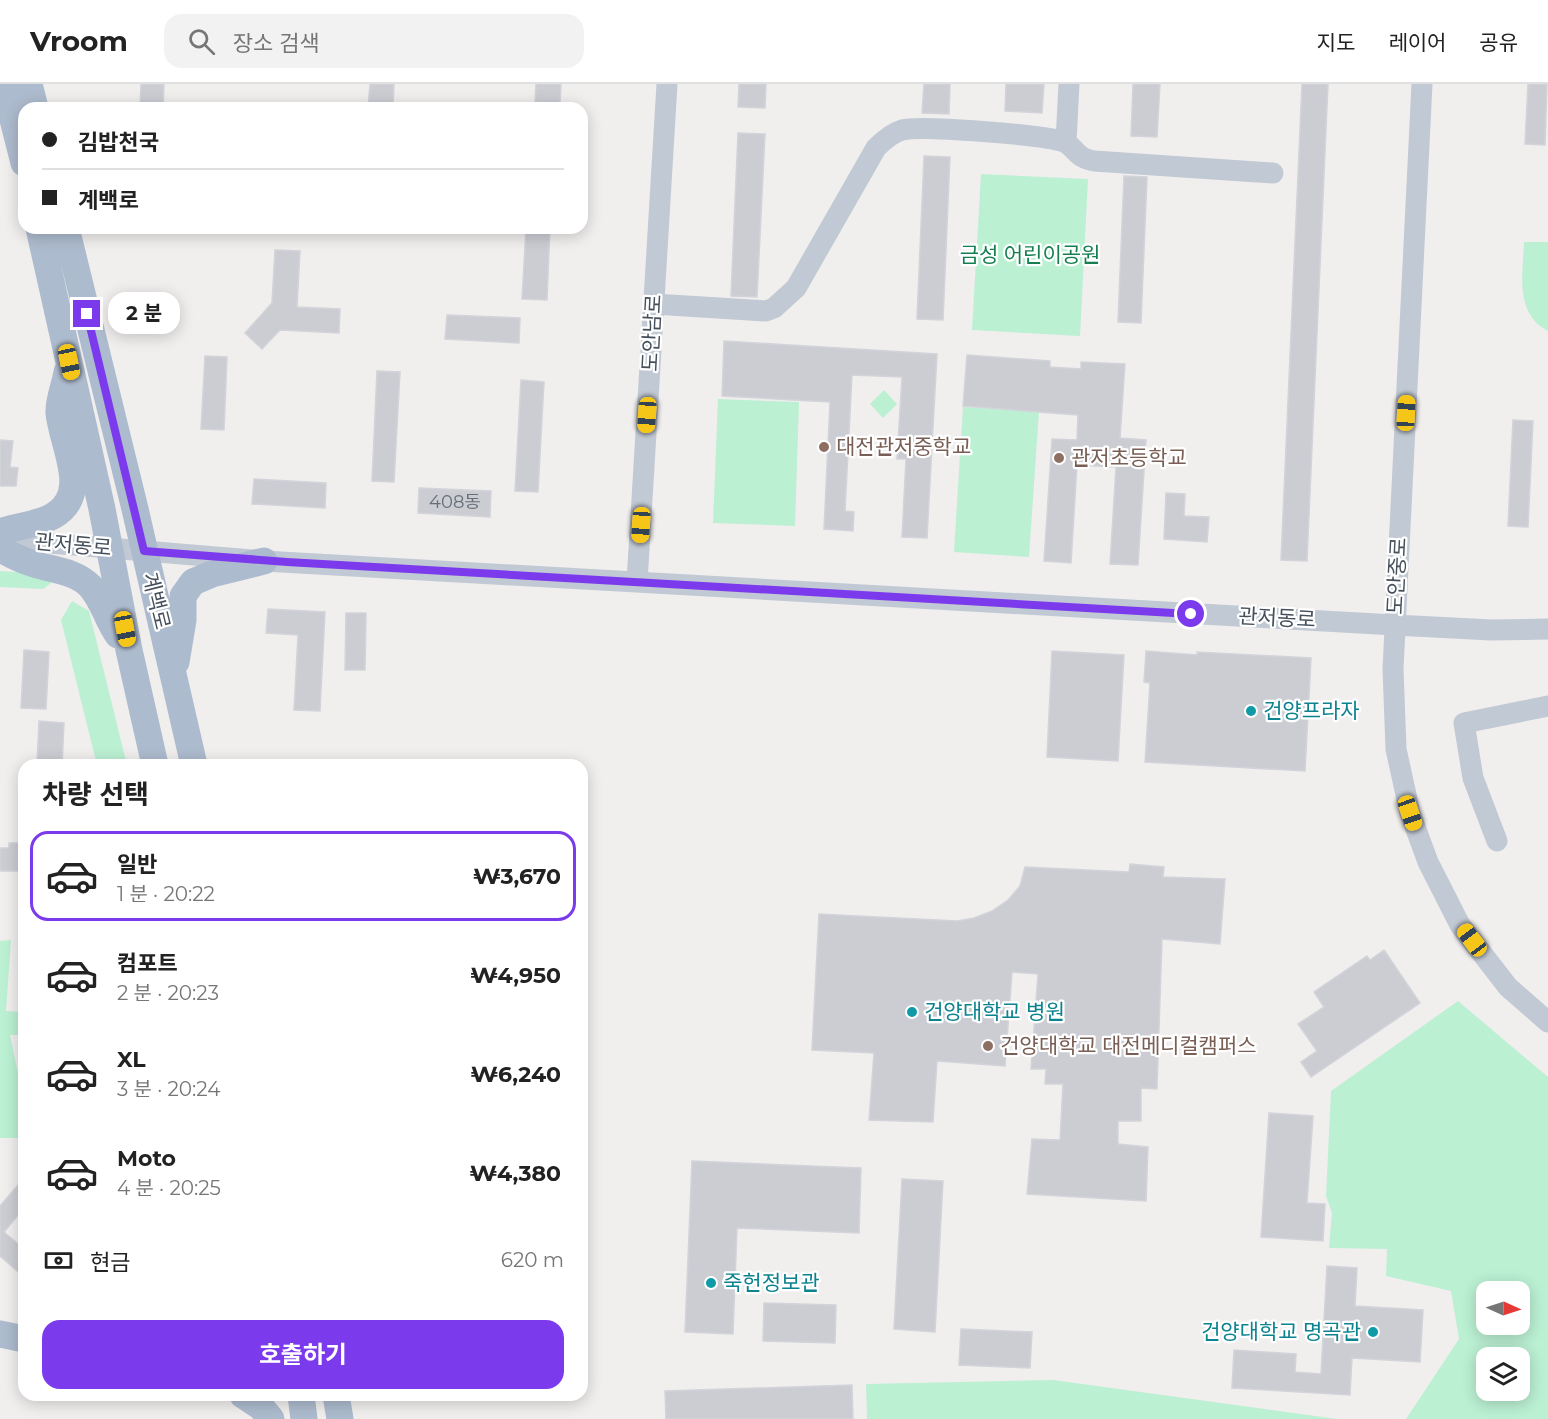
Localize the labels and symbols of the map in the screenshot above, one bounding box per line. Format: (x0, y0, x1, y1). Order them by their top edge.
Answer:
park label: 금성 어린이공원 (960, 242, 1100, 267)
callout: 2 분 (108, 293, 180, 335)
street label: 도안남로 (637, 294, 666, 372)
route end (73, 300, 100, 327)
car (56, 343, 82, 381)
car (1396, 395, 1416, 431)
car (637, 396, 657, 434)
place label: 대전관저중학교 (836, 434, 971, 459)
marker: 대전관저중학교 (817, 440, 831, 454)
place label: 관저초등학교 (1071, 445, 1187, 470)
marker: 관저초등학교 (1052, 451, 1066, 465)
house number: 408동 (429, 491, 481, 513)
car (631, 506, 651, 544)
street label: 관저동로 (33, 529, 113, 560)
street label: 도안중로 (1382, 537, 1411, 615)
street label: 계백로 (137, 570, 176, 632)
route start (1177, 600, 1204, 627)
street label: 관저동로 (1238, 603, 1316, 632)
car (113, 610, 137, 648)
place label: 건양프라자 (1263, 698, 1360, 723)
marker: 건양프라자 (1244, 704, 1258, 718)
car (1396, 793, 1424, 833)
car (1454, 920, 1490, 960)
place label: 건양대학교 병원 (924, 999, 1065, 1024)
marker: 건양대학교 병원 (905, 1005, 919, 1019)
place label: 건양대학교 대전메디컬캠퍼스 (1000, 1033, 1257, 1058)
marker: 건양대학교 대전메디컬캠퍼스 (981, 1039, 995, 1053)
place label: 죽헌정보관 (723, 1270, 820, 1295)
marker: 죽헌정보관 (704, 1276, 718, 1290)
north arrow (1476, 1281, 1530, 1335)
place label: 건양대학교 명곡관 (1201, 1319, 1361, 1344)
marker: 건양대학교 명곡관 (1366, 1325, 1380, 1339)

